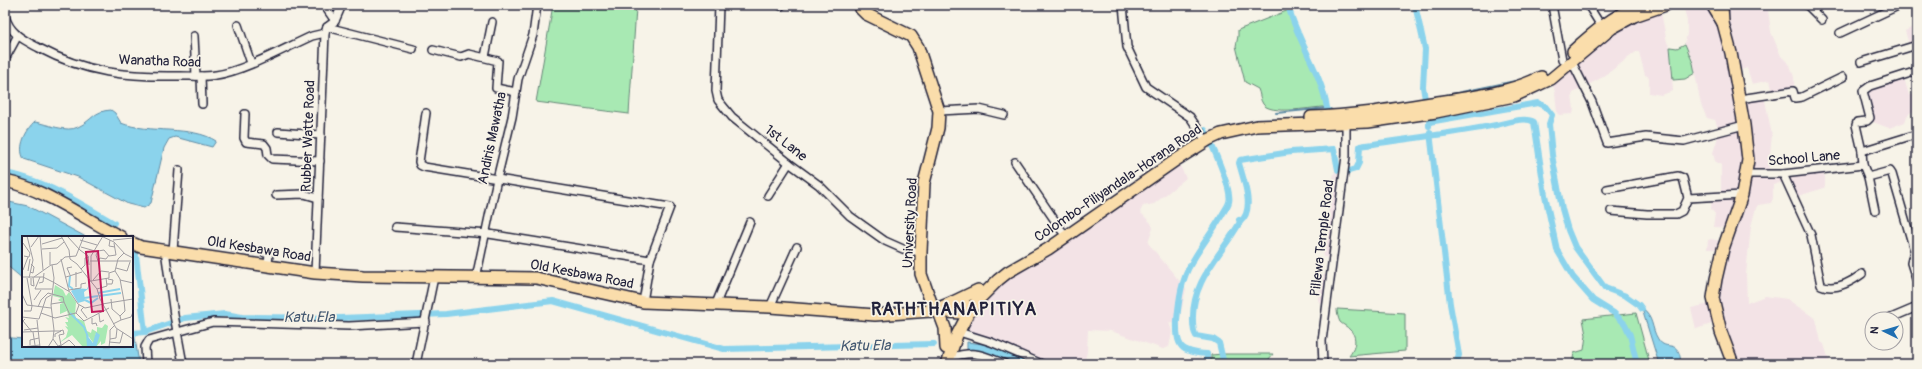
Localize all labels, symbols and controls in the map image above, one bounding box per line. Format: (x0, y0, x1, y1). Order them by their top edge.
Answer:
street label: Wanatha Road (118, 51, 202, 71)
street label: Rubber Watte Road (298, 80, 318, 192)
street label: Andiris Mawatha (474, 90, 510, 186)
street label: Colombo-Piliyandala-Horana Road (1031, 120, 1205, 245)
street label: 1st Lane (761, 121, 811, 165)
street label: School Lane (1767, 146, 1841, 170)
street label: University Road (899, 177, 921, 269)
street label: Pillewa Temple Road (1306, 178, 1338, 297)
street label: Old Kesbawa Road (206, 232, 312, 266)
inset map (22, 236, 133, 347)
street label: Old Kesbawa Road (529, 256, 635, 292)
district label: RATHTHANAPITIYA (871, 298, 1037, 321)
water label: Katu Ela (284, 308, 335, 327)
north arrow (1864, 311, 1904, 351)
text: N (1868, 325, 1881, 334)
water label: Katu Ela (839, 336, 892, 356)

